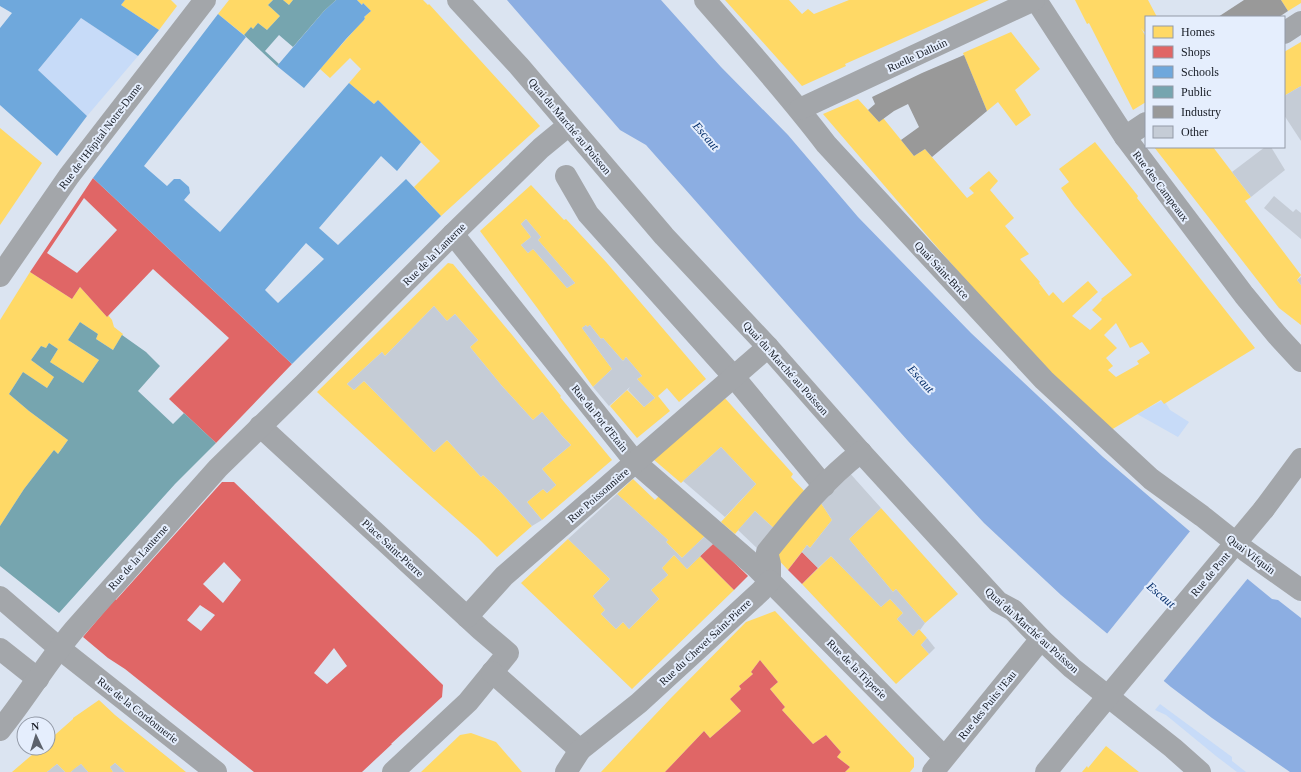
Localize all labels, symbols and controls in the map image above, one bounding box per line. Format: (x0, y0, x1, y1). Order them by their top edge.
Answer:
legend (1145, 16, 1285, 148)
text: Homes (1181, 25, 1215, 39)
street label: Ruelle Dalluin (885, 36, 949, 74)
text: Shops (1181, 45, 1211, 59)
text: Schools (1181, 65, 1219, 79)
street label: Quai du Marché au Poisson (526, 76, 614, 177)
street label: Rue de l'Hôpital Notre-Dame (56, 81, 144, 191)
text: Public (1181, 85, 1212, 99)
text: Industry (1181, 105, 1221, 119)
water label: Escaut (689, 118, 722, 153)
text: Other (1181, 125, 1208, 139)
street label: Rue des Campeaux (1131, 148, 1192, 224)
street label: Rue de la Lanterne (400, 220, 468, 288)
street label: Quai Saint-Brice (912, 239, 972, 301)
street label: Quai du Marché au Poisson (741, 319, 831, 418)
water label: Escaut (904, 361, 938, 396)
street label: Rue du Pot d'Etain (569, 382, 631, 454)
street label: Rue Poissonnière (565, 465, 631, 525)
street label: Place Saint-Pierre (360, 517, 426, 579)
street label: Rue de la Lanterne (106, 522, 170, 592)
street label: Quai Vifquin (1224, 532, 1278, 576)
street label: Rue de Pont (1188, 550, 1232, 598)
water label: Escaut (1143, 578, 1179, 611)
street label: Quai du Marché au Poisson (983, 585, 1082, 675)
street label: Rue du Chevet Saint-Pierre (657, 596, 753, 688)
street label: Rue de la Triperie (825, 637, 889, 701)
street label: Rue des Puits l'Eau (956, 668, 1019, 742)
street label: Rue de la Cordonnerie (95, 675, 181, 745)
north arrow (16, 716, 56, 756)
text: N (31, 720, 40, 732)

